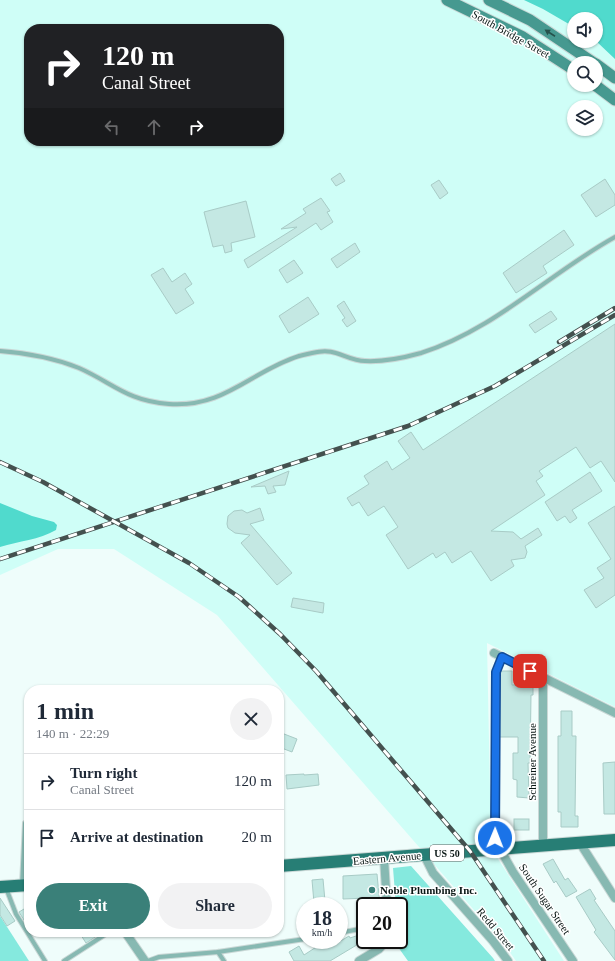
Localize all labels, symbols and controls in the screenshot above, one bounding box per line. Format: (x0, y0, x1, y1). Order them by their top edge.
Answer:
street label: South Bridge Street (470, 8, 552, 60)
map controls (567, 12, 603, 136)
button: sound (567, 12, 603, 48)
one-way arrow (544, 30, 556, 37)
icon: right (36, 40, 88, 92)
text: 120 m (102, 40, 174, 71)
button: search (567, 56, 603, 92)
text: Canal Street (102, 73, 190, 93)
button: layers (567, 100, 603, 136)
icon: left (101, 116, 123, 138)
icon: ahead (143, 116, 165, 138)
icon: right (185, 116, 207, 138)
pin (513, 654, 547, 688)
icon: arrive (519, 660, 541, 682)
text: 1 min (36, 698, 94, 724)
button: close (230, 698, 272, 740)
street label: Schreiner Avenue (526, 723, 538, 801)
text: 140 m · 22:29 (36, 726, 109, 741)
text: Turn right (70, 765, 137, 781)
icon: right (36, 771, 58, 793)
text: 120 m (234, 773, 272, 789)
text: Canal Street (70, 782, 134, 797)
position arrow (474, 817, 516, 859)
icon: arrive (36, 827, 58, 849)
text: Arrive at destination (70, 829, 203, 845)
text: 20 m (242, 829, 272, 845)
road number: US 50 (430, 845, 464, 861)
street label: Eastern Avenue (352, 849, 422, 867)
street label: South Sugar Street (517, 861, 573, 937)
button: Exit (36, 883, 150, 929)
button: Share (158, 883, 272, 929)
place label: Noble Plumbing Inc. (380, 884, 477, 896)
marker: Noble Plumbing Inc. (367, 885, 377, 895)
speed limit sign: 20 (356, 897, 408, 949)
street label: Redd Street (475, 905, 517, 953)
text: 18 (312, 907, 332, 929)
text: km/h (312, 927, 332, 938)

